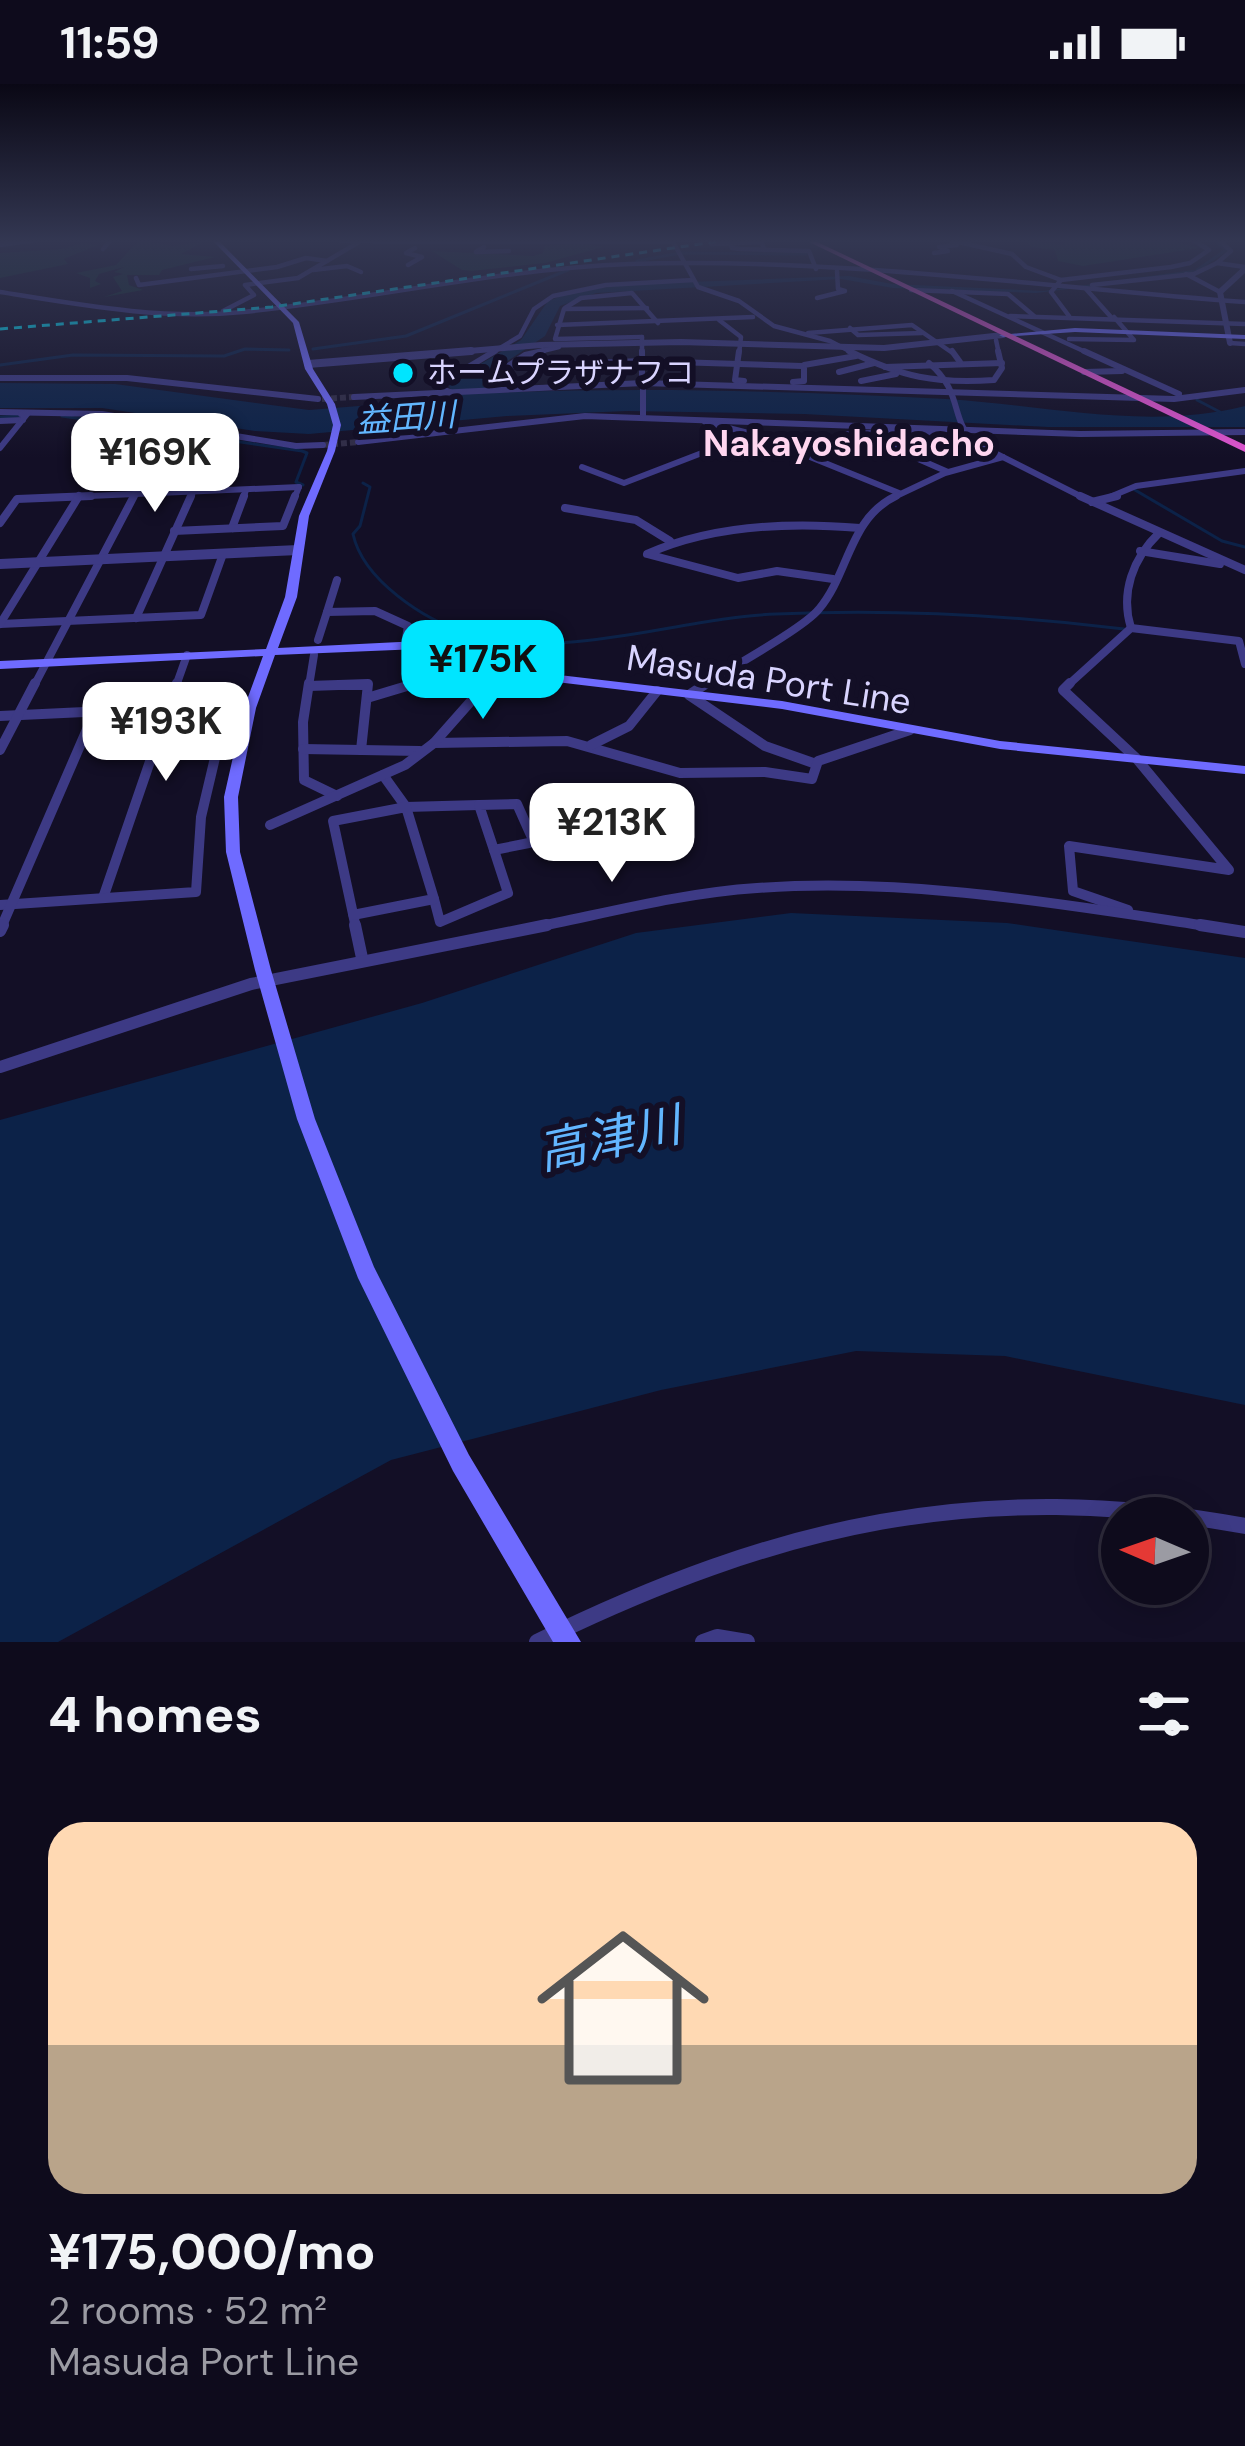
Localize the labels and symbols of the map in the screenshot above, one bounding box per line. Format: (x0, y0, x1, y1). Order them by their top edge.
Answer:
place label: ホームプラザナフコ (427, 353, 694, 392)
marker: ホームプラザナフコ (390, 360, 416, 386)
water label: 益田川 (355, 392, 460, 442)
pin: ¥169K (71, 413, 239, 515)
district label: Nakayoshidacho (703, 420, 995, 467)
pin: ¥175K (399, 620, 567, 722)
street label: Masuda Port Line (623, 634, 914, 725)
pin: ¥193K (82, 682, 250, 784)
pin: ¥213K (528, 783, 696, 885)
water label: 高津川 (532, 1092, 691, 1184)
north arrow (1101, 1497, 1209, 1605)

